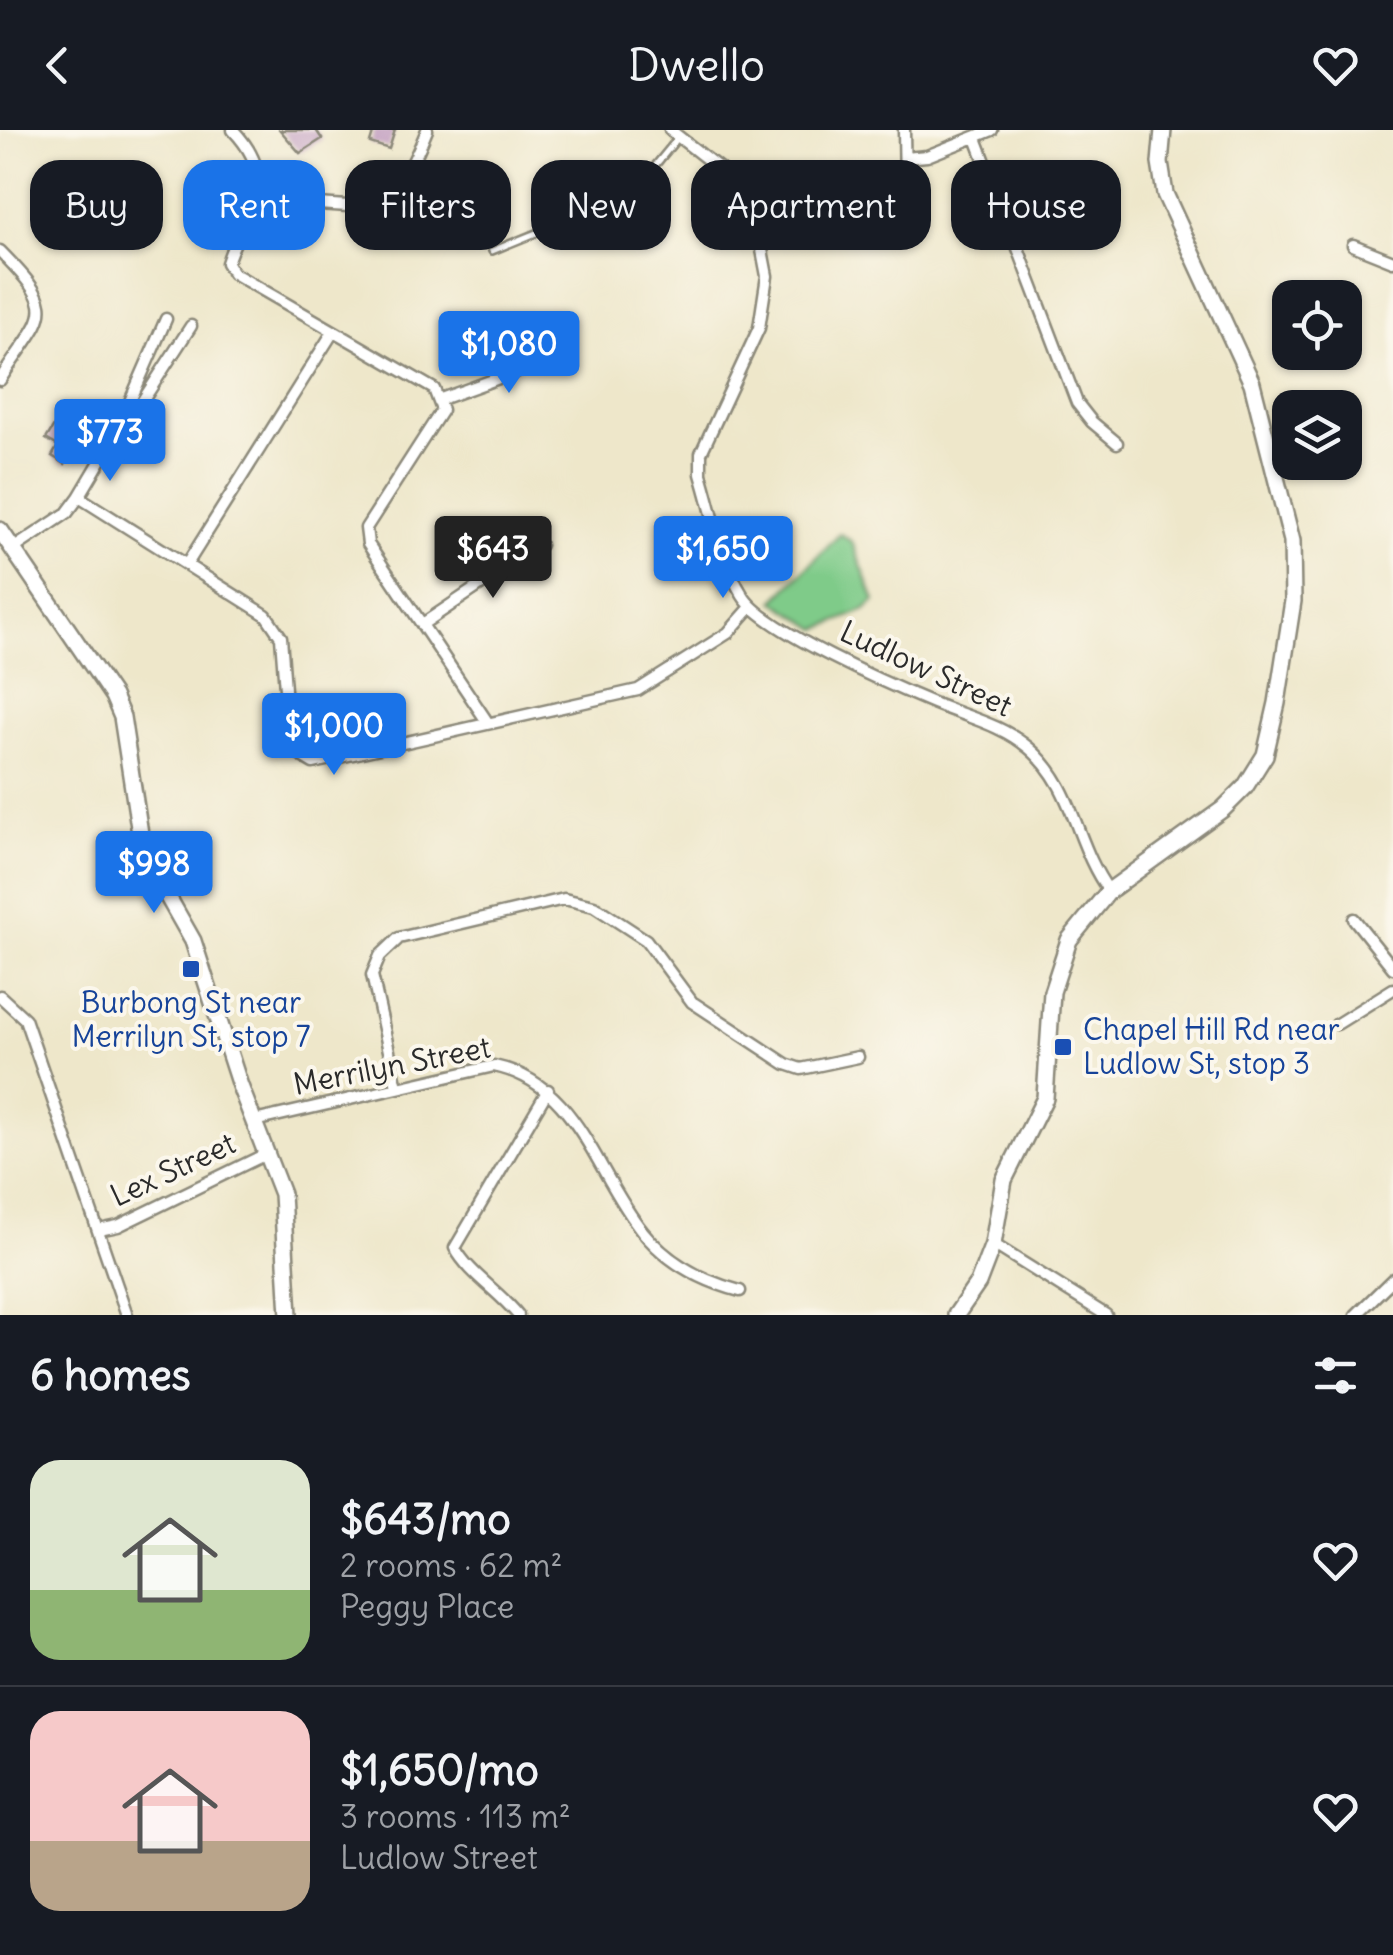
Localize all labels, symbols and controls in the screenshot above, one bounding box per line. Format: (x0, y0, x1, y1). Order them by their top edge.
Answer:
text: Dwello (628, 37, 765, 93)
icon: back (30, 38, 85, 93)
icon: heart (1308, 38, 1363, 93)
chip: Buy (30, 160, 163, 250)
chip: Rent (183, 160, 325, 250)
chip: Filters (345, 160, 511, 250)
chip: New (531, 160, 671, 250)
chip: Apartment (691, 160, 931, 250)
chip: House (951, 160, 1121, 250)
map controls (1272, 280, 1362, 480)
button: locate (1272, 280, 1362, 370)
pin: $1,080 (428, 311, 590, 396)
text: $1,080 (460, 323, 558, 364)
button: layers (1272, 390, 1362, 480)
pin: $773 (51, 399, 169, 484)
text: $773 (76, 411, 144, 452)
pin: $643 (434, 516, 552, 601)
pin: $1,650 (642, 516, 804, 601)
text: $643 (457, 528, 529, 569)
text: $1,650 (676, 528, 770, 569)
street label: Ludlow Street (834, 612, 1018, 724)
pin: $1,000 (253, 693, 415, 778)
text: $1,000 (284, 705, 384, 746)
pin: $998 (95, 831, 213, 916)
text: $998 (118, 843, 190, 884)
marker: Burbong St near Merrilyn St, stop 7 (180, 958, 202, 980)
place label: Burbong St near Merrilyn St, stop 7 (71, 983, 311, 1055)
place label: Chapel Hill Rd near Ludlow St, stop 3 (1083, 1010, 1340, 1082)
street label: Merrilyn Street (290, 1027, 494, 1103)
marker: Chapel Hill Rd near Ludlow St, stop 3 (1052, 1036, 1074, 1058)
street label: Lex Street (104, 1124, 241, 1215)
icon: filters (1308, 1348, 1363, 1403)
text: 6 homes (30, 1349, 191, 1401)
text: $643/mo (340, 1493, 511, 1545)
icon: home (110, 1500, 230, 1620)
icon: heart (1308, 1533, 1363, 1588)
text: 2 rooms · 62 m² (340, 1545, 563, 1586)
text: Peggy Place (340, 1586, 514, 1627)
text: $1,650/mo (340, 1744, 539, 1796)
icon: home (110, 1751, 230, 1871)
icon: heart (1308, 1784, 1363, 1839)
text: 3 rooms · 113 m² (340, 1796, 571, 1837)
text: Ludlow Street (340, 1837, 538, 1878)

